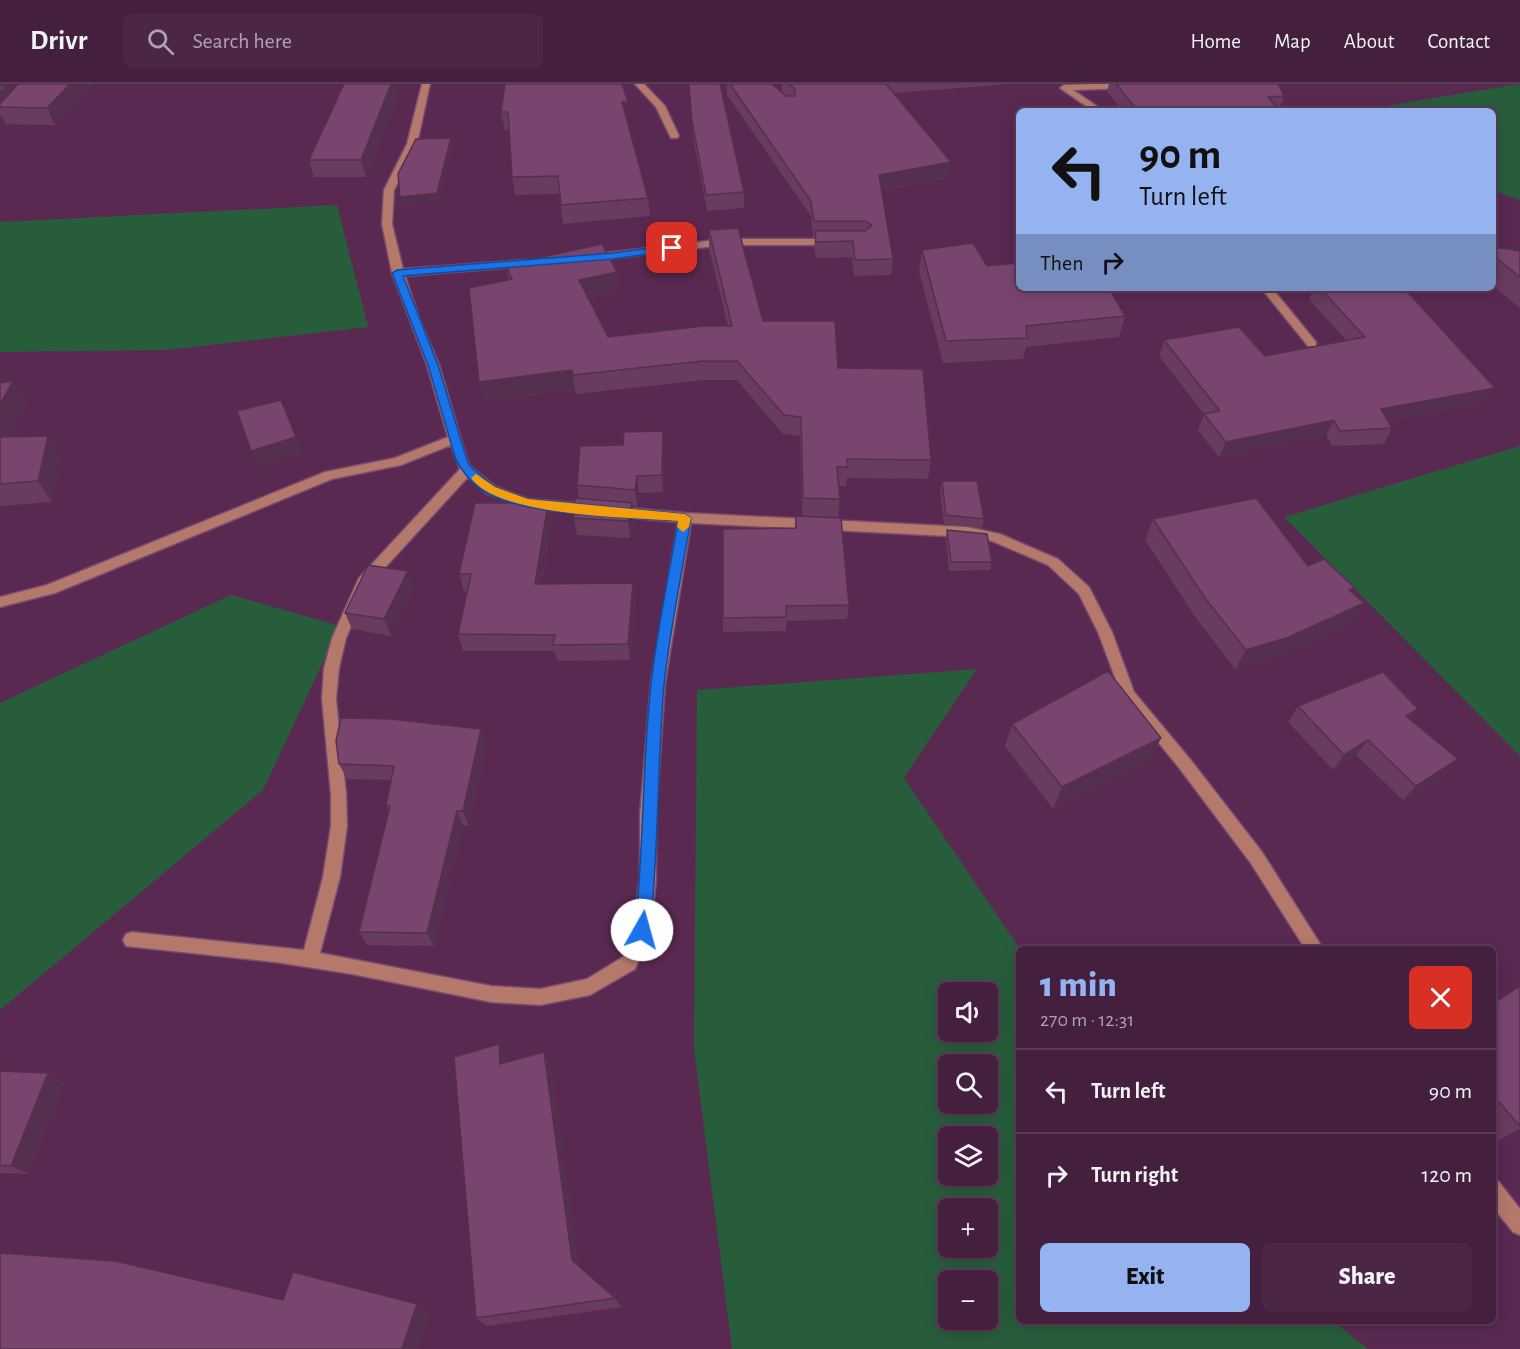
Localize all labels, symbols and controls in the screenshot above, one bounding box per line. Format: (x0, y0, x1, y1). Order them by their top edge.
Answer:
search box (123, 14, 543, 68)
icon: search (144, 25, 177, 58)
text: Drivr (30, 27, 87, 55)
text: Search here (192, 30, 292, 52)
text: Home (1190, 31, 1241, 52)
text: Map (1274, 31, 1311, 52)
text: About (1344, 31, 1394, 52)
text: Contact (1427, 31, 1490, 52)
icon: left (1040, 132, 1118, 210)
text: 90 m (1139, 134, 1221, 176)
text: Turn left (1139, 183, 1227, 210)
pin (646, 222, 697, 273)
icon: arrive (655, 231, 688, 264)
icon: right (1096, 246, 1129, 279)
text: Then (1040, 252, 1084, 274)
position arrow (610, 898, 674, 962)
button: close (1409, 966, 1472, 1029)
text: 1 min (1040, 967, 1117, 1003)
map controls (938, 982, 998, 1330)
button: sound (938, 982, 998, 1042)
text: 270 m · 12:31 (1040, 1010, 1134, 1030)
button: search (938, 1054, 998, 1114)
icon: left (1040, 1075, 1073, 1108)
text: Turn left (1091, 1080, 1165, 1102)
text: 90 m (1429, 1080, 1472, 1102)
button: layers (938, 1126, 998, 1186)
icon: right (1040, 1159, 1073, 1192)
text: Turn right (1091, 1164, 1178, 1186)
text: 120 m (1422, 1164, 1472, 1186)
button: + (938, 1198, 998, 1258)
button: Exit (1040, 1243, 1250, 1312)
button: Share (1262, 1243, 1472, 1312)
button: − (938, 1270, 998, 1330)

